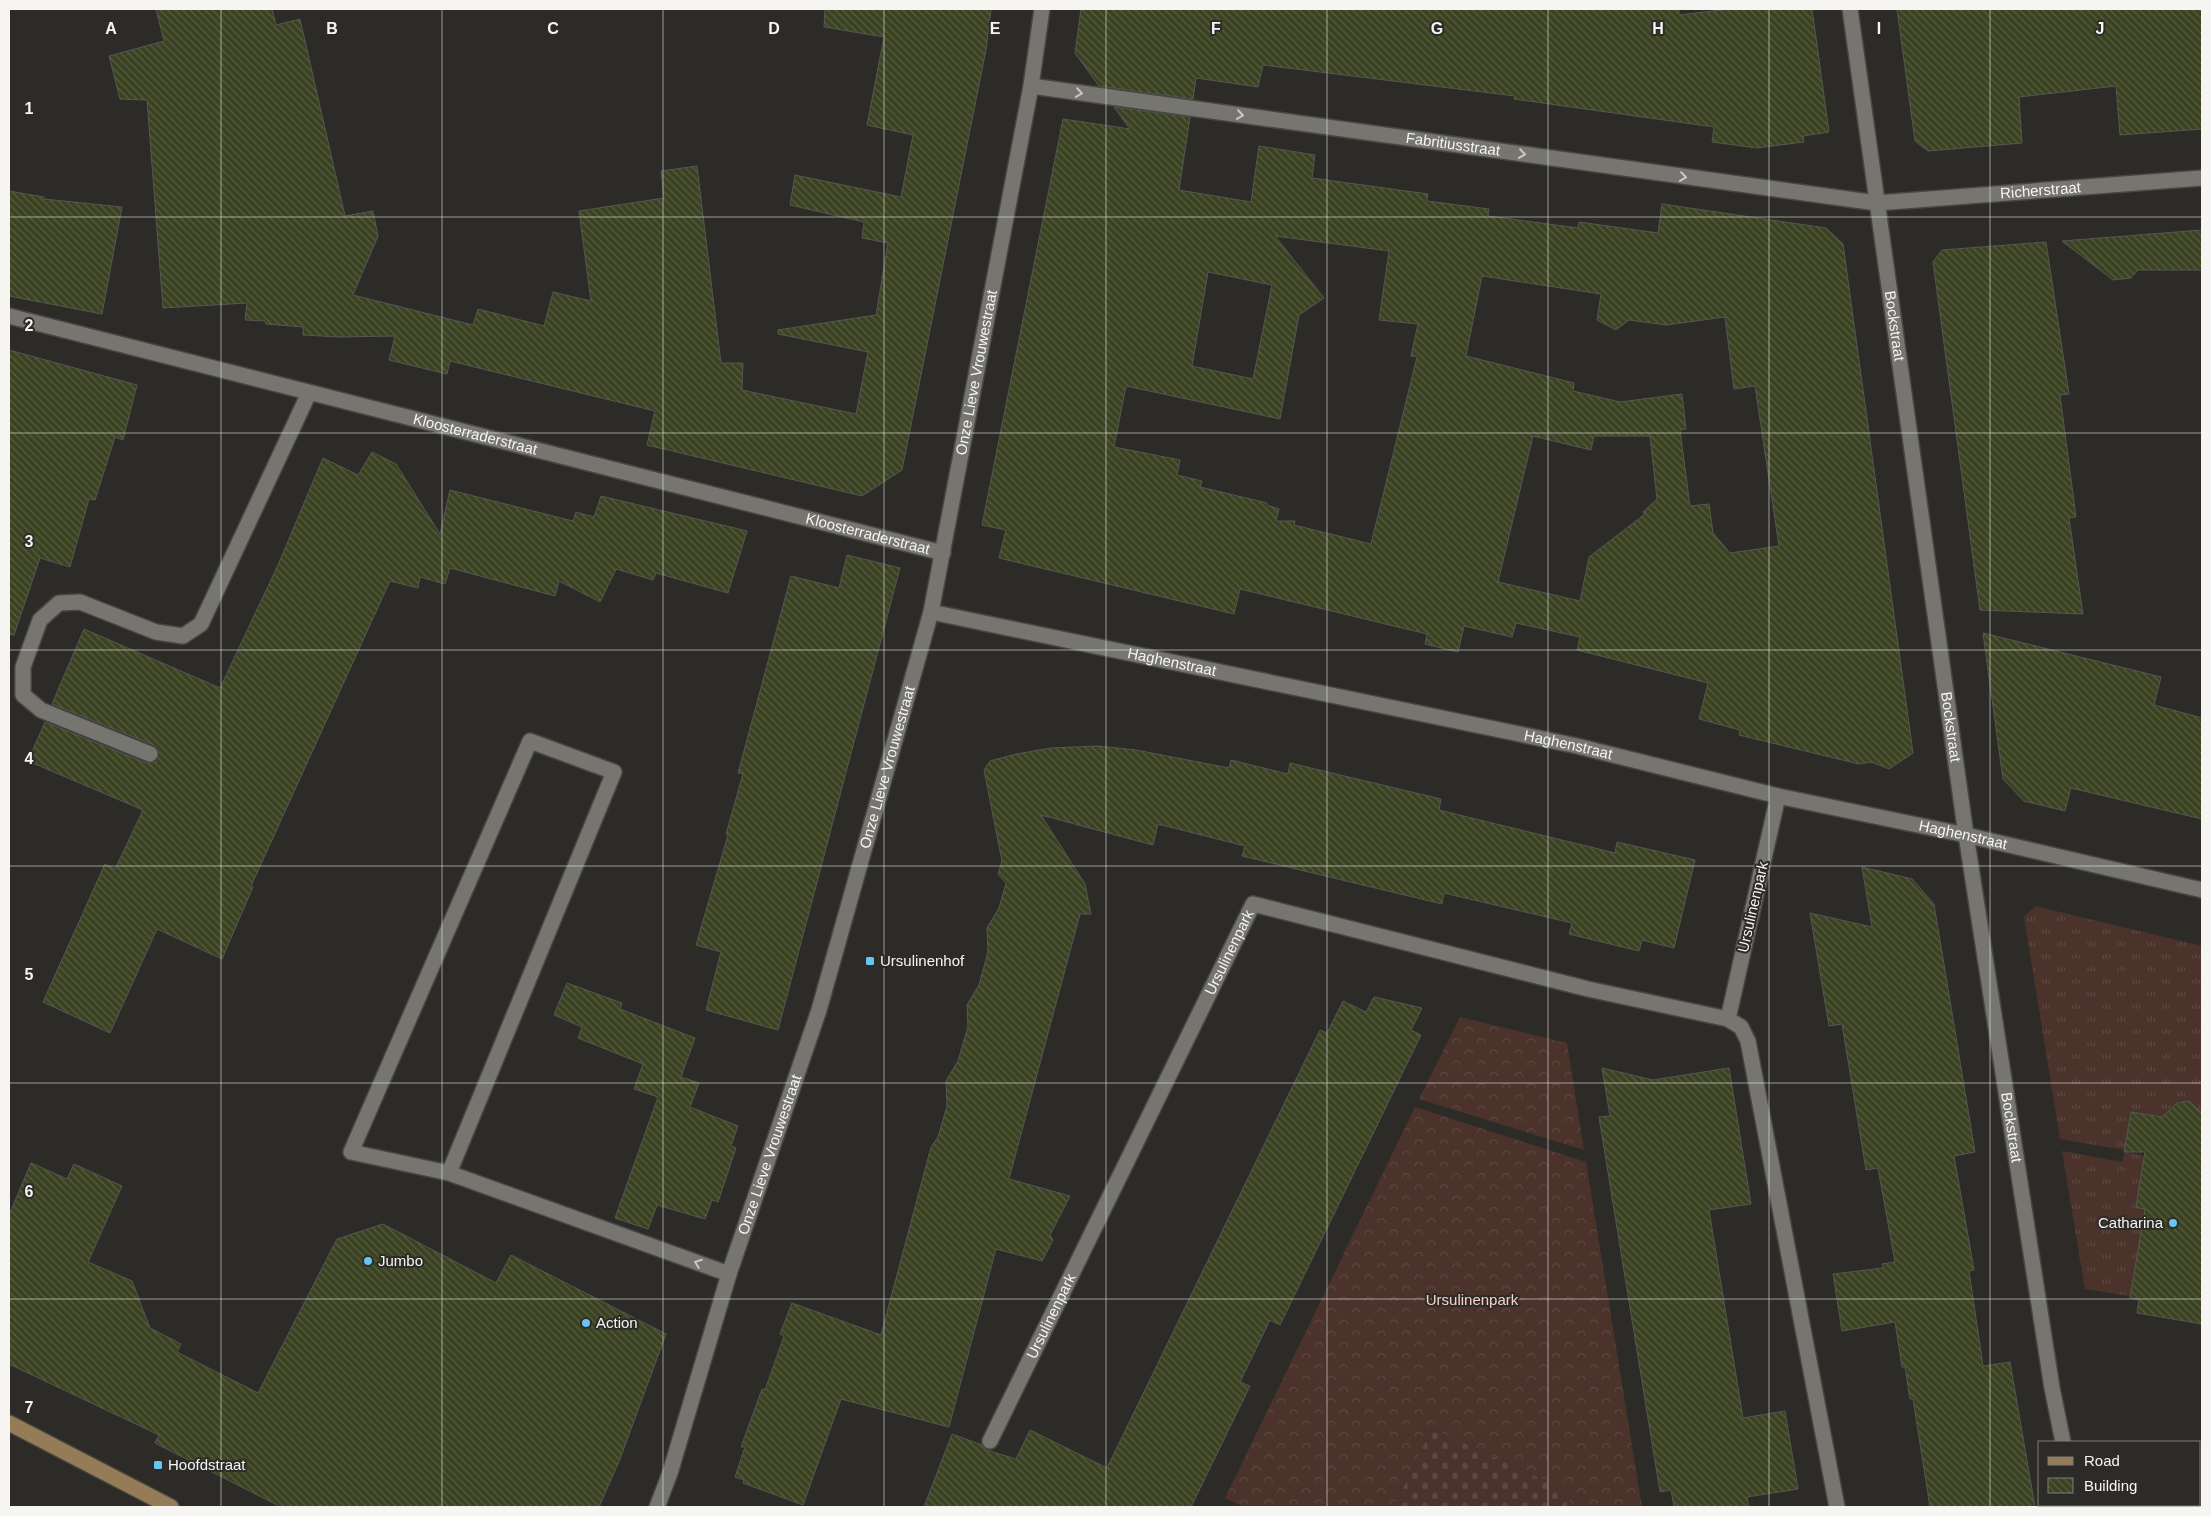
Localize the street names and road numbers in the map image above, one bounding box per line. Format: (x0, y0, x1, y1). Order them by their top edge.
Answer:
street label: Fabritiusstraat (1405, 129, 1502, 159)
street label: Richerstraat (1999, 178, 2082, 202)
street label: Onze Lieve Vrouwestraat (952, 288, 1000, 457)
street label: Bockstraat (1882, 290, 1908, 363)
street label: Kloosterraderstraat (411, 410, 540, 458)
street label: Kloosterraderstraat (804, 509, 933, 558)
street label: Haghenstraat (1126, 644, 1219, 679)
street label: Onze Lieve Vrouwestraat (856, 683, 918, 850)
street label: Bockstraat (1938, 691, 1965, 764)
street label: Haghenstraat (1523, 726, 1615, 763)
street label: Haghenstraat (1917, 816, 2010, 853)
street label: Ursulinenpark (1734, 859, 1771, 954)
street label: Ursulinenpark (1201, 906, 1257, 998)
street label: Onze Lieve Vrouwestraat (734, 1072, 805, 1237)
street label: Bockstraat (1998, 1091, 2026, 1164)
street label: Ursulinenpark (1023, 1270, 1079, 1361)

